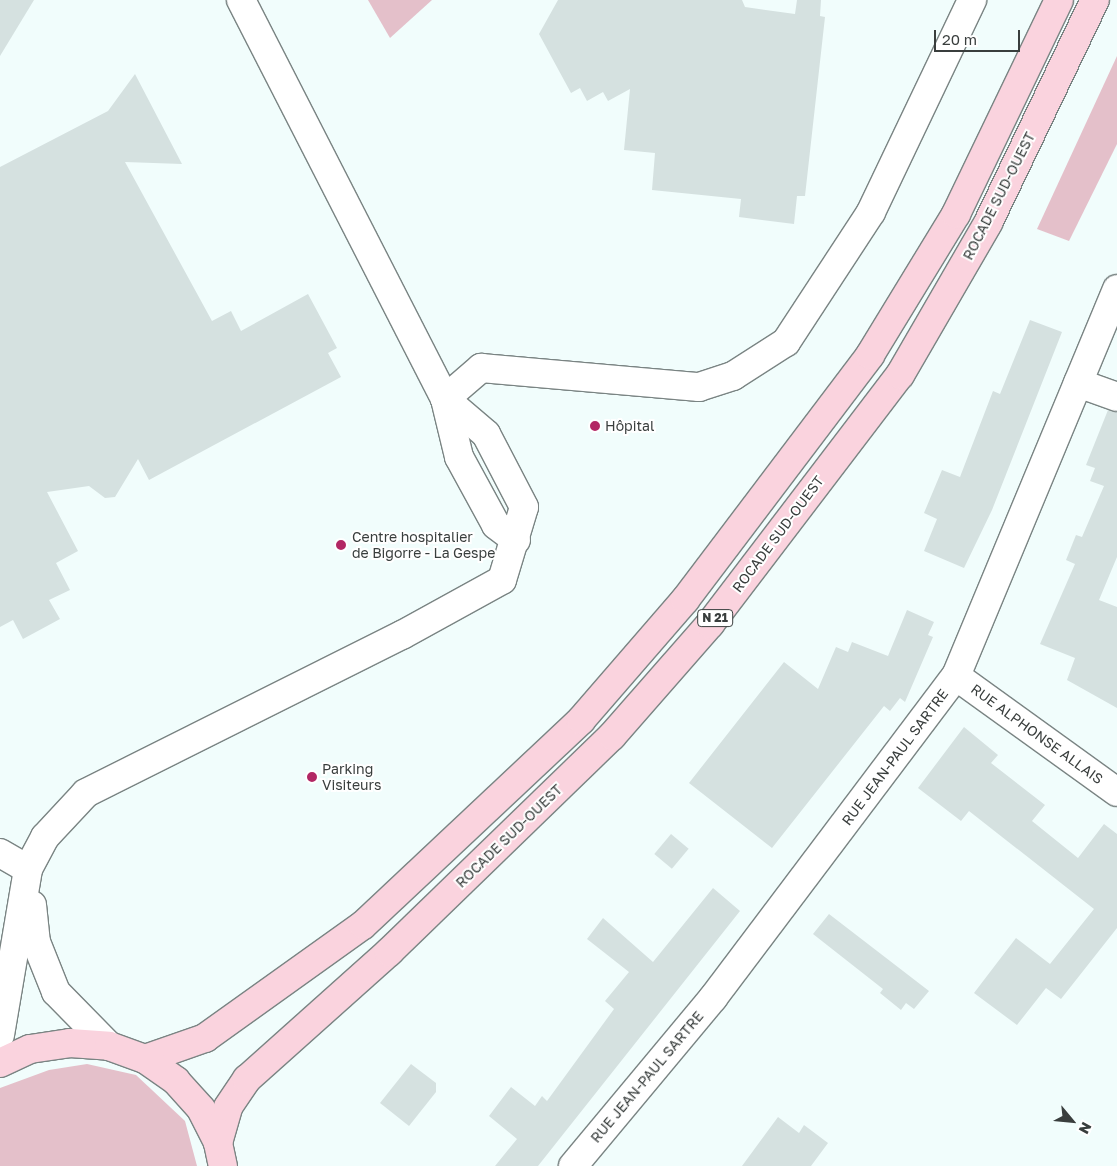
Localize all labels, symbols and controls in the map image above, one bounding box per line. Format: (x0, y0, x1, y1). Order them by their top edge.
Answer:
scale bar (937, 20, 1023, 52)
text: 20 m (942, 30, 977, 48)
street label: ROCADE SUD-OUEST (959, 129, 1039, 263)
place label: Hôpital (605, 418, 654, 434)
marker: Hôpital (589, 420, 601, 432)
street label: ROCADE SUD-OUEST (729, 473, 827, 595)
place label: Centre hospitalier de Bigorre - La Gespe (352, 529, 495, 562)
marker: Centre hospitalier de Bigorre - La Gespe (334, 538, 348, 552)
road number: N 21 (696, 608, 734, 628)
street label: RUE ALPHONSE ALLAIS (968, 680, 1106, 788)
street label: RUE JEAN-PAUL SARTRE (838, 686, 952, 828)
place label: Parking Visiteurs (322, 761, 381, 794)
marker: Parking Visiteurs (306, 771, 318, 783)
street label: ROCADE SUD-OUEST (452, 781, 566, 891)
street label: RUE JEAN-PAUL SARTRE (587, 1008, 707, 1146)
north arrow (1047, 1096, 1097, 1146)
text: N (1076, 1120, 1096, 1137)

